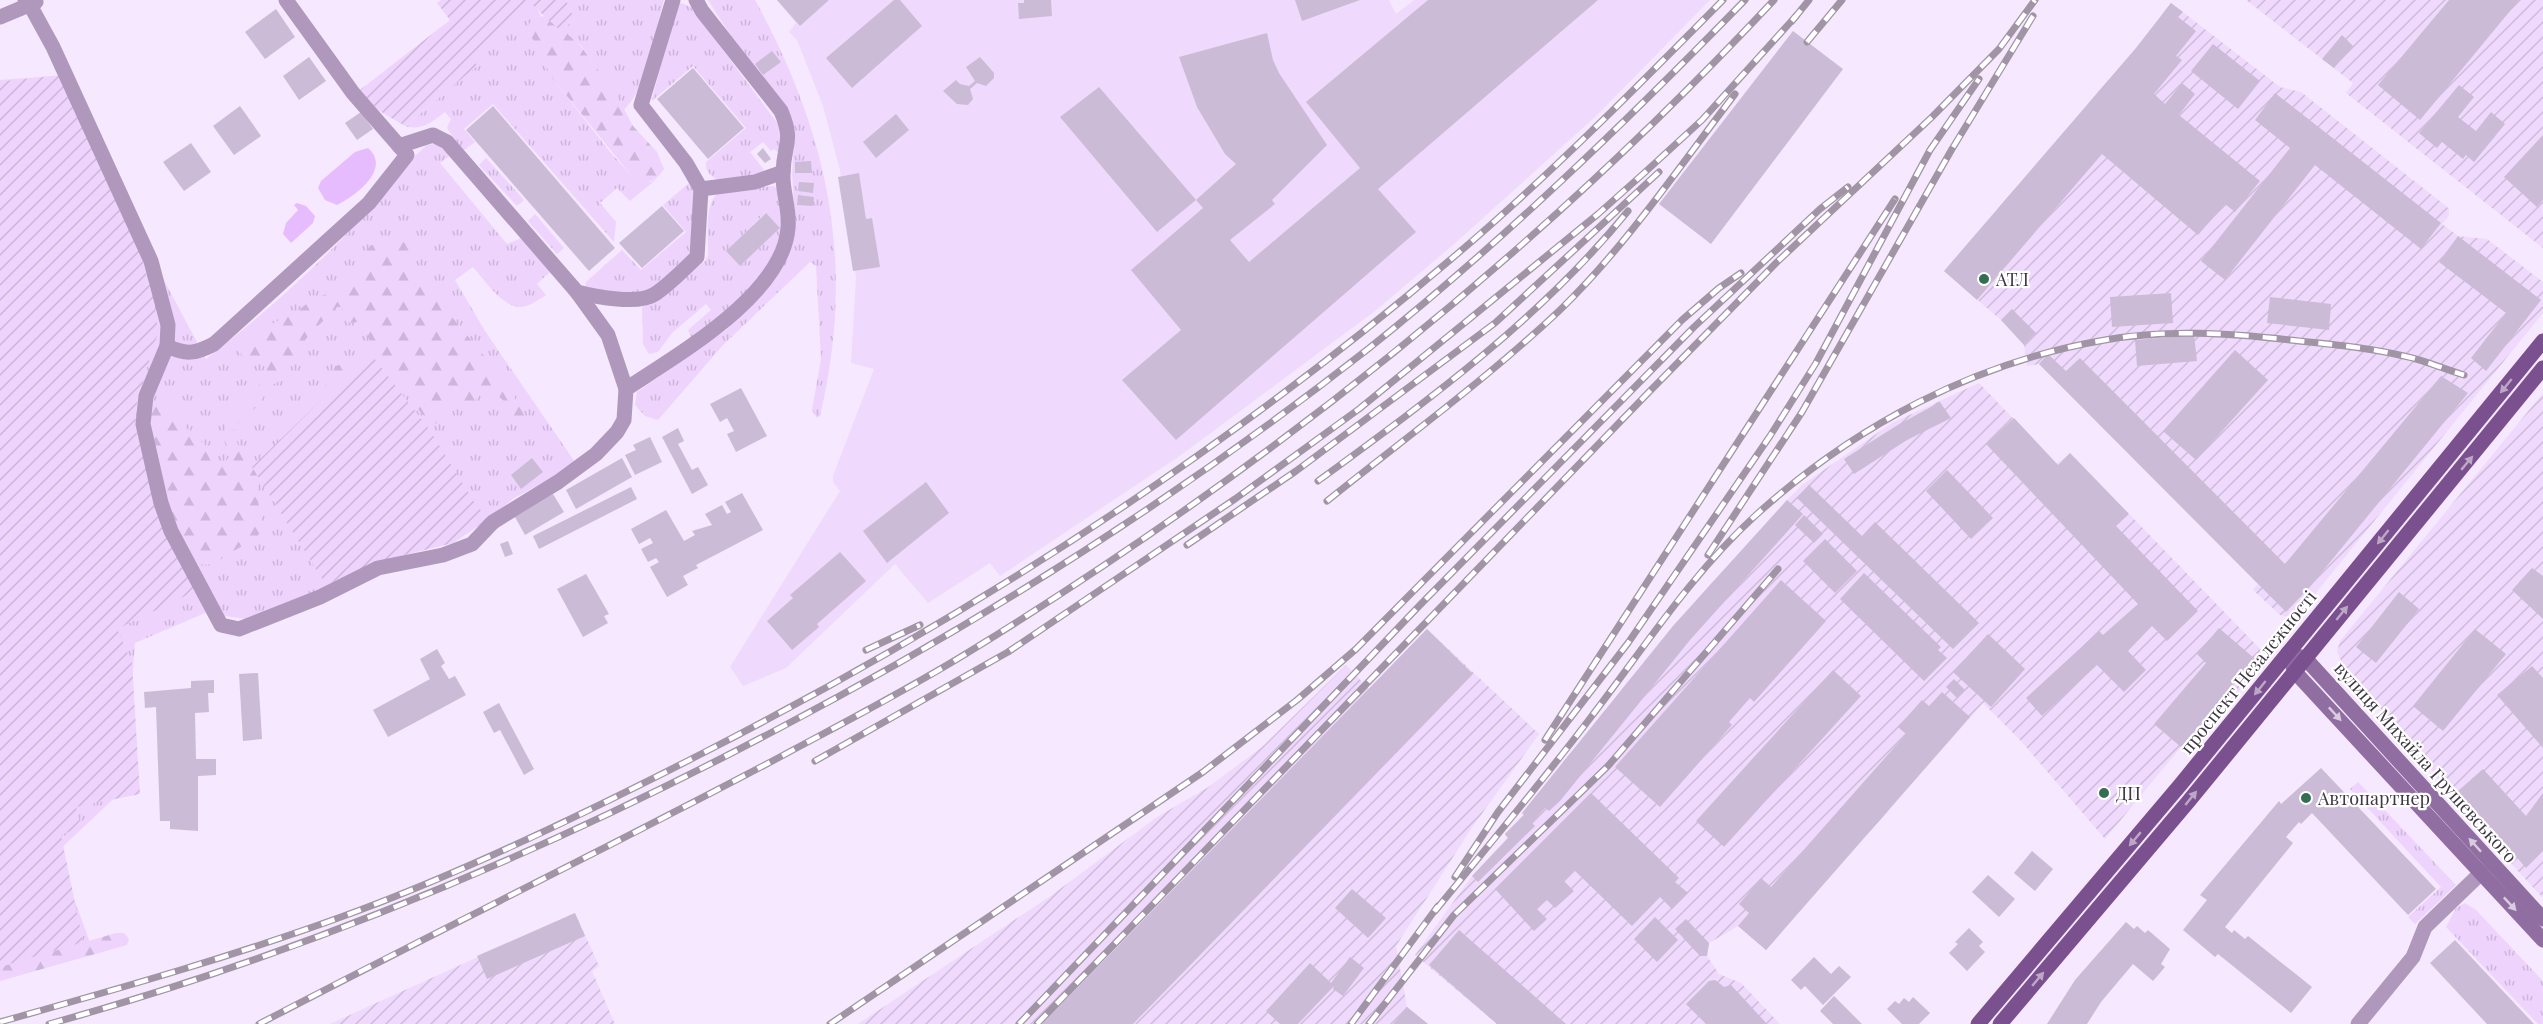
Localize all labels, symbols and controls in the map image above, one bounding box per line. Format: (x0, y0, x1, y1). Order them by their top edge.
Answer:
place label: АТЛ (1995, 267, 2029, 291)
marker: АТЛ (1977, 272, 1991, 286)
one-way arrow (2500, 378, 2513, 394)
one-way arrow (2460, 455, 2473, 471)
one-way arrow (2377, 530, 2390, 545)
street label: проспект Незалежності (2175, 585, 2321, 759)
one-way arrow (2336, 605, 2349, 621)
street label: вулиця Михайла Грушевського (2329, 656, 2523, 868)
one-way arrow (2254, 681, 2266, 696)
one-way arrow (2327, 707, 2341, 721)
place label: ДП (2116, 781, 2141, 805)
marker: ДП (2097, 786, 2111, 800)
place label: Автопартнер (2317, 786, 2430, 810)
one-way arrow (2185, 791, 2197, 806)
marker: Автопартнер (2299, 791, 2313, 805)
one-way arrow (2129, 831, 2142, 847)
one-way arrow (2469, 838, 2482, 853)
one-way arrow (2503, 896, 2517, 911)
one-way arrow (2031, 972, 2044, 987)

